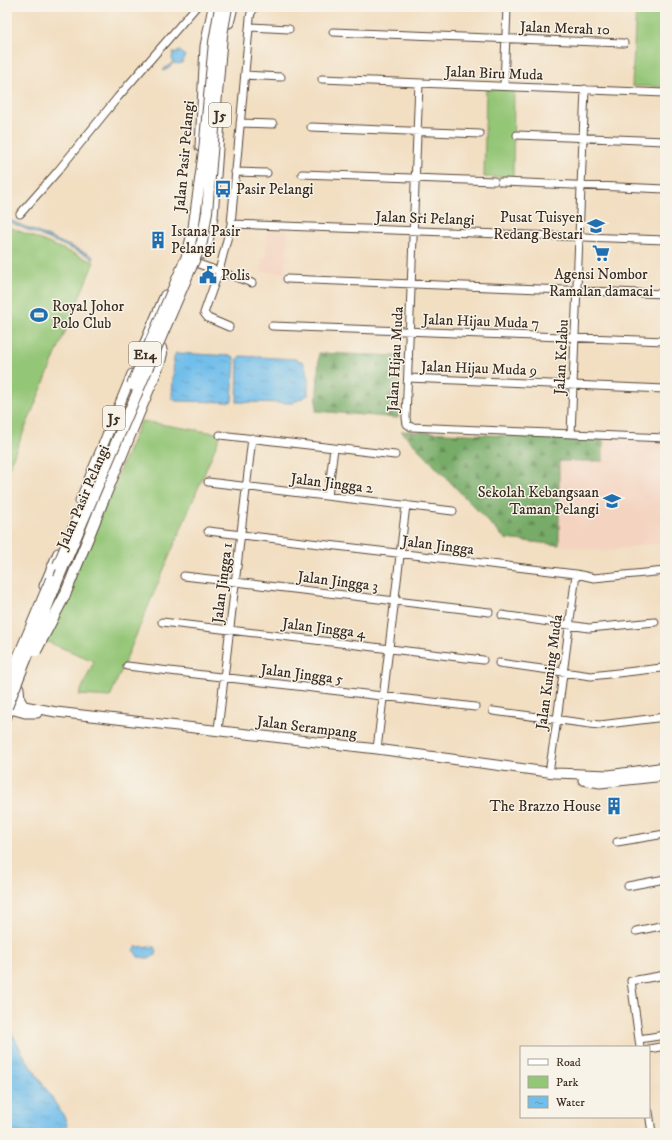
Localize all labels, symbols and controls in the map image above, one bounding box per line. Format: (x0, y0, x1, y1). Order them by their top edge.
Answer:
street label: Jalan Merah 10 (518, 17, 610, 40)
street label: Jalan Biru Muda (443, 62, 544, 85)
street label: Jalan Pasir Pelangi (170, 100, 199, 214)
road number: J5 (209, 103, 231, 127)
bus stop icon: Pasir Pelangi (213, 179, 233, 199)
place label: Pasir Pelangi (236, 180, 313, 199)
street label: Jalan Sri Pelangi (373, 207, 475, 230)
place label: Pusat Tuisyen Redang Bestari (493, 208, 583, 244)
school or university icon: Pusat Tuisyen Redang Bestari (586, 216, 606, 236)
place label: Istana Pasir Pelangi (171, 222, 241, 258)
building icon: Istana Pasir Pelangi (148, 230, 168, 250)
supermarket icon: Agensi Nombor Ramalan damacai (591, 243, 611, 263)
public building icon: Polis (198, 265, 218, 285)
place label: Agensi Nombor Ramalan damacai (549, 265, 653, 301)
place label: Polis (221, 266, 250, 285)
place label: Royal Johor Polo Club (52, 297, 124, 333)
sports icon: Royal Johor Polo Club (29, 305, 49, 325)
street label: Jalan Hijau Muda (383, 305, 408, 414)
street label: Jalan Hijau Muda 7 (420, 310, 540, 333)
street label: Jalan Kelabu (550, 319, 573, 397)
road number: E14 (129, 342, 161, 366)
street label: Jalan Hijau Muda 9 (419, 357, 537, 380)
road number: J5 (103, 406, 125, 430)
street label: Jalan Pasir Pelangi (52, 442, 114, 554)
street label: Jalan Jingga 2 (288, 469, 375, 498)
place label: Sekolah Kebangsaan Taman Pelangi (478, 483, 599, 519)
school or university icon: Sekolah Kebangsaan Taman Pelangi (602, 491, 622, 511)
street label: Jalan Jingga (399, 531, 476, 559)
street label: Jalan Jingga 1 (208, 542, 237, 626)
street label: Jalan Jingga 3 (295, 567, 379, 596)
street label: Jalan Kuning Muda (532, 613, 567, 733)
street label: Jalan Jingga 4 (279, 614, 367, 643)
street label: Jalan Jingga 5 (258, 660, 345, 689)
street label: Jalan Serampang (254, 712, 359, 743)
building icon: The Brazzo House (604, 796, 624, 816)
place label: The Brazzo House (489, 797, 601, 816)
legend (520, 1046, 650, 1118)
text: Road (556, 1055, 581, 1070)
text: Park (556, 1075, 578, 1090)
text: Water (555, 1095, 585, 1110)

